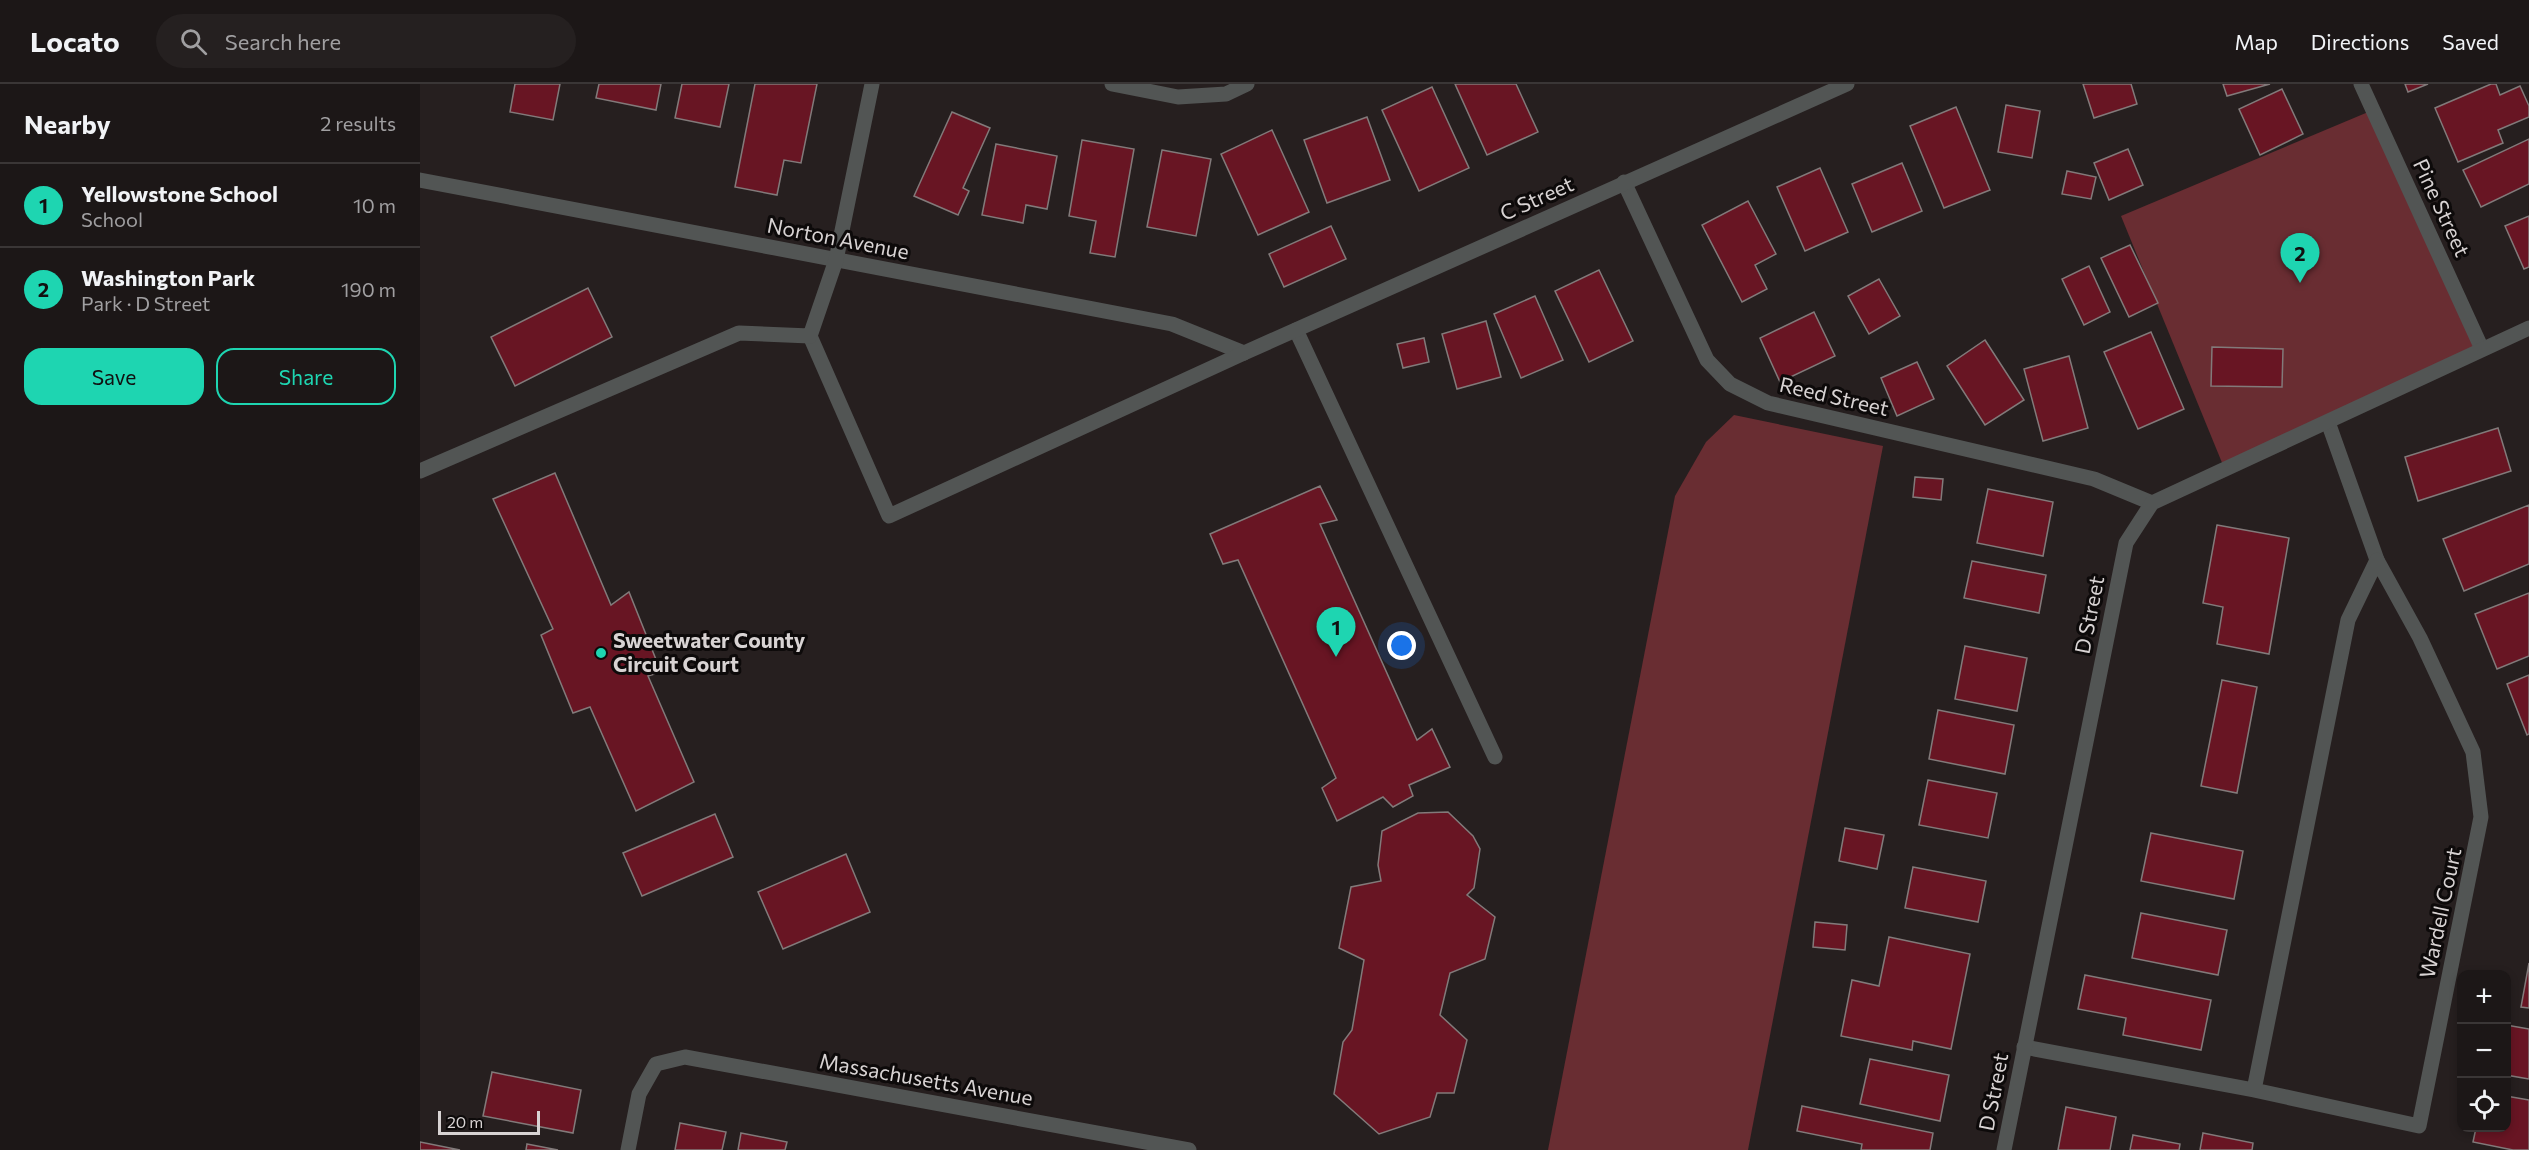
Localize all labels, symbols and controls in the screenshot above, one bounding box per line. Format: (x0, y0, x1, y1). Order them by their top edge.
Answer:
search box (156, 14, 576, 68)
text: Locato (30, 24, 120, 58)
icon: search (177, 25, 210, 58)
text: Search here (225, 28, 341, 55)
text: Map (2235, 29, 2278, 54)
text: Directions (2311, 29, 2409, 54)
text: Saved (2442, 29, 2499, 54)
text: Nearby (24, 108, 111, 139)
text: 2 results (320, 111, 396, 135)
street label: Pine Street (2409, 154, 2476, 260)
street label: C Street (1496, 170, 1577, 225)
text: Yellowstone School (81, 180, 278, 207)
text: 1 (39, 193, 48, 217)
text: 10 m (353, 193, 396, 217)
text: School (81, 207, 143, 231)
street label: Norton Avenue (765, 212, 911, 264)
pin: 2 (2280, 234, 2320, 283)
text: Washington Park (81, 264, 255, 291)
text: 2 (38, 277, 49, 301)
text: 190 m (341, 277, 396, 301)
text: Park · D Street (81, 291, 210, 315)
button: Save (24, 348, 204, 405)
button: Share (216, 348, 396, 405)
street label: Reed Street (1777, 371, 1891, 420)
street label: D Street (2069, 574, 2108, 656)
pin: 1 (1316, 608, 1356, 657)
place label: Sweetwater County Circuit Court (613, 627, 806, 676)
your location (1387, 631, 1416, 660)
marker: Sweetwater County Circuit Court (594, 646, 608, 660)
street label: Wardell Court (2413, 845, 2466, 980)
map controls (2457, 970, 2511, 1132)
button: + (2457, 970, 2511, 1024)
button: − (2457, 1024, 2511, 1078)
street label: Massachusetts Avenue (818, 1047, 1035, 1110)
street label: D Street (1973, 1051, 2012, 1133)
button: locate (2457, 1078, 2511, 1132)
scale bar (438, 1108, 540, 1136)
text: 20 m (447, 1112, 483, 1131)

